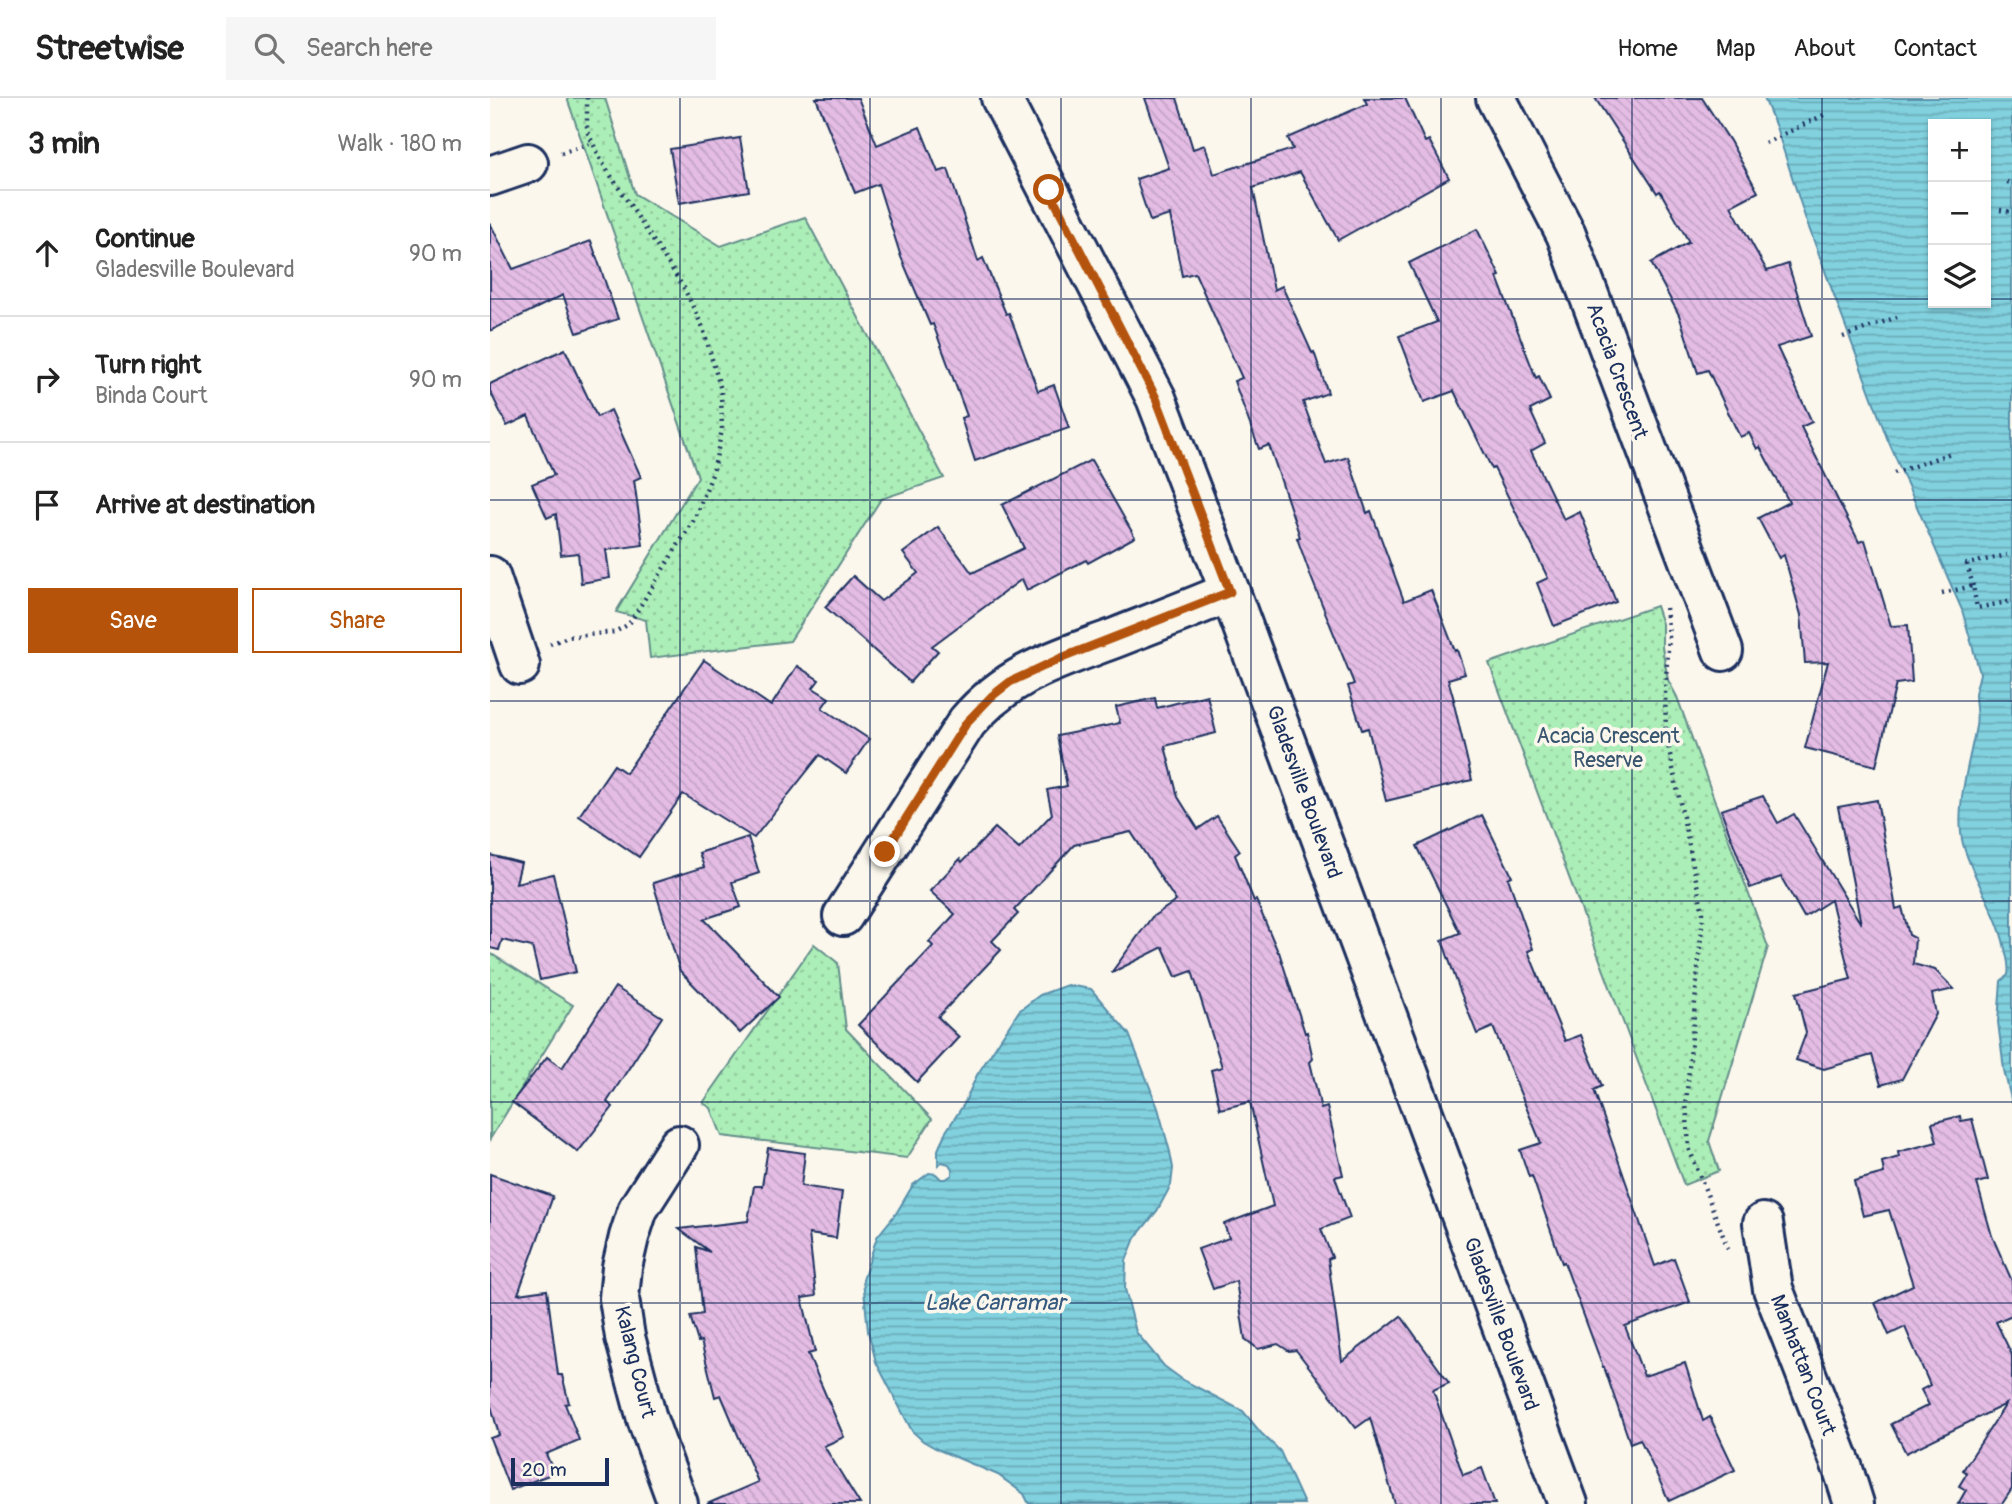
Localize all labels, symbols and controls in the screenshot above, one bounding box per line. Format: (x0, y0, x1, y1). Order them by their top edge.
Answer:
search box (226, 17, 716, 80)
text: Streetwise (35, 28, 184, 69)
icon: search (250, 29, 288, 67)
text: Search here (306, 32, 433, 64)
text: Home (1617, 34, 1678, 63)
text: Map (1716, 34, 1756, 63)
text: About (1794, 34, 1856, 63)
text: Contact (1894, 34, 1977, 63)
map controls (1928, 119, 1991, 308)
button: + (1928, 119, 1991, 182)
text: 3 min (28, 125, 100, 162)
text: Walk · 180 m (337, 129, 462, 158)
route start (1033, 174, 1064, 205)
button: − (1928, 182, 1991, 245)
text: Continue (95, 223, 195, 255)
icon: ahead (28, 234, 66, 272)
text: 90 m (409, 239, 462, 268)
button: layers (1928, 245, 1991, 308)
text: Gladesville Boulevard (95, 255, 295, 284)
street label: Acacia Crescent (1580, 299, 1654, 443)
text: Turn right (95, 349, 201, 381)
icon: right (28, 360, 66, 398)
text: 90 m (409, 365, 462, 394)
text: Binda Court (95, 381, 207, 410)
icon: arrive (28, 486, 66, 524)
text: Arrive at destination (95, 489, 315, 521)
button: Save (28, 588, 238, 653)
button: Share (252, 588, 462, 653)
street label: Gladesville Boulevard (1260, 702, 1348, 882)
park label: Acacia Crescent Reserve (1536, 723, 1680, 774)
route end (869, 836, 900, 867)
street label: Gladesville Boulevard (1457, 1234, 1545, 1414)
water label: Lake Carramar (925, 1288, 1068, 1317)
street label: Manhattan Court (1764, 1291, 1842, 1440)
street label: Kalang Court (608, 1303, 662, 1421)
scale bar (511, 1455, 609, 1487)
text: 20 m (522, 1458, 567, 1482)

